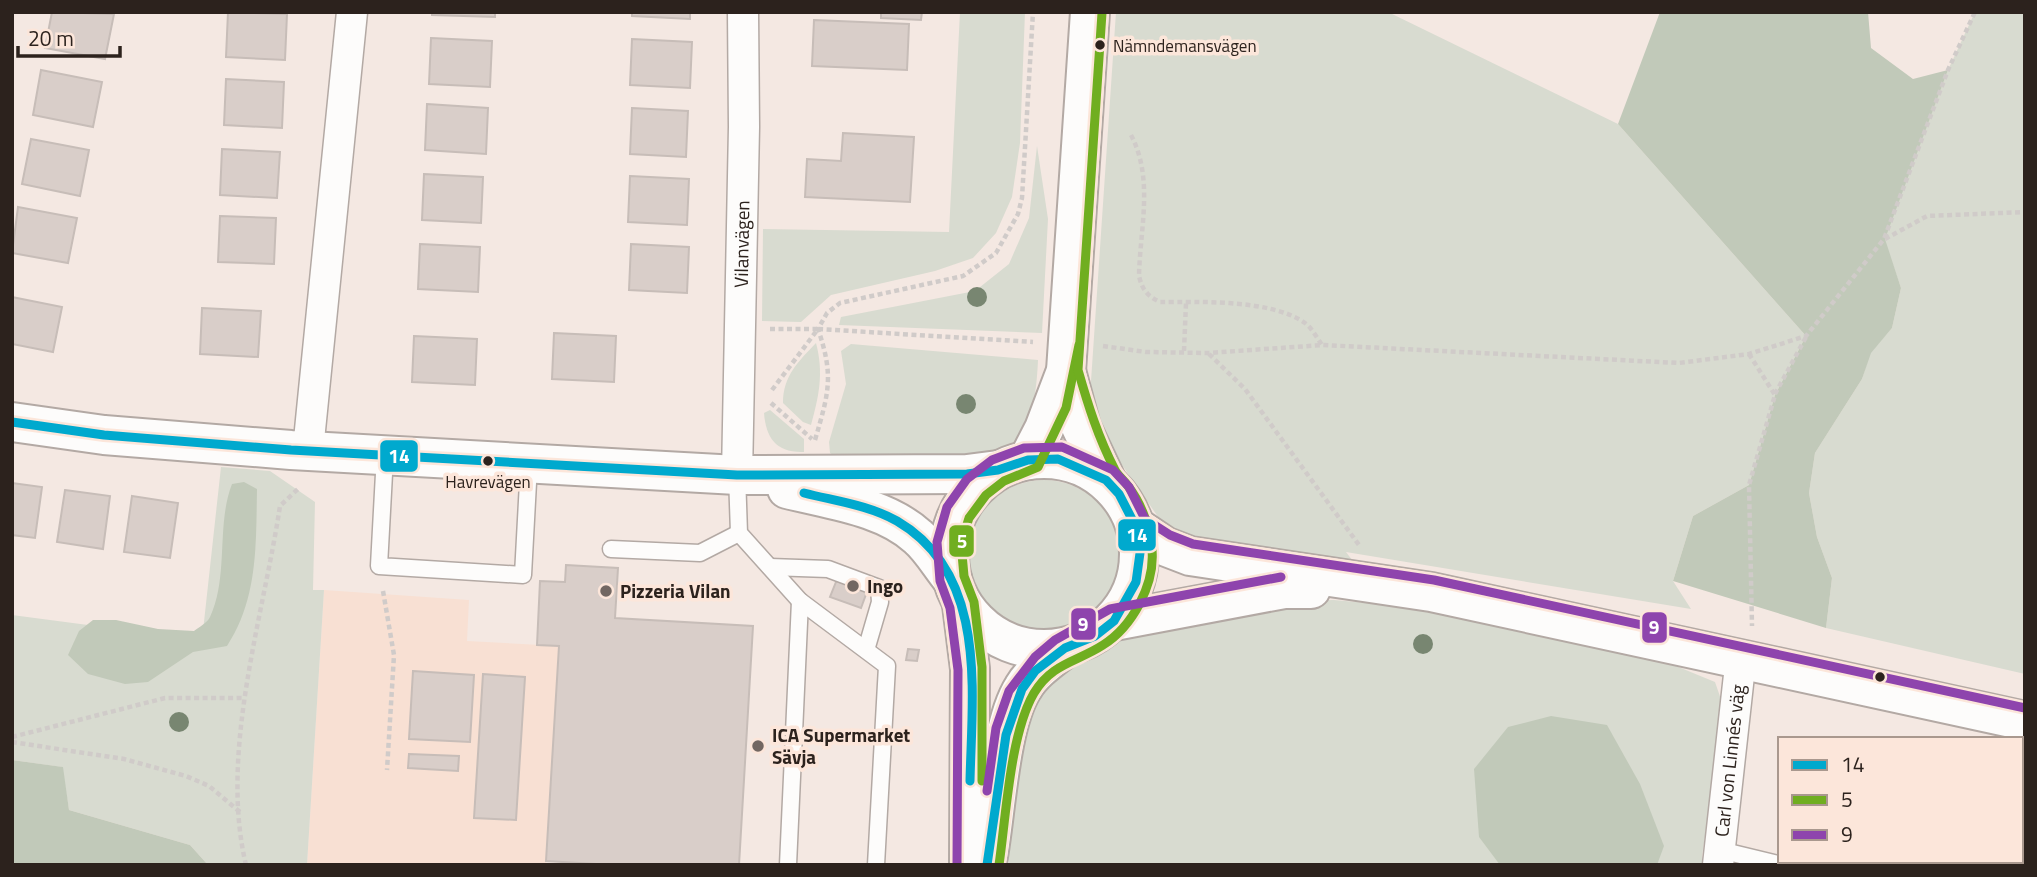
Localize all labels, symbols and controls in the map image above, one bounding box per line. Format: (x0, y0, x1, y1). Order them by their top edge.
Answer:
scale bar (18, 14, 119, 58)
text: 20 m (28, 22, 74, 54)
place label: Nämndemansvägen (1113, 33, 1257, 59)
marker: Nämndemansvägen (1093, 38, 1107, 52)
street label: Vilanvägen (726, 200, 757, 288)
line badge: 14 (379, 439, 419, 473)
text: 14 (388, 441, 410, 470)
marker: Havrevägen (481, 454, 495, 468)
place label: Havrevägen (445, 469, 531, 495)
line badge: 14 (1117, 518, 1157, 552)
text: 14 (1126, 520, 1148, 549)
line badge: 5 (948, 524, 975, 558)
text: 5 (957, 526, 967, 555)
place label: Ingo (867, 571, 903, 600)
place label: Pizzeria Vilan (620, 576, 731, 605)
marker: Ingo (845, 578, 861, 594)
marker: Pizzeria Vilan (598, 583, 614, 599)
line badge: 9 (1070, 607, 1097, 641)
text: 9 (1078, 609, 1088, 638)
line badge: 9 (1641, 611, 1668, 644)
text: 9 (1649, 612, 1659, 641)
unlabelled marker (1873, 670, 1887, 684)
street label: Carl von Linnés väg (1706, 683, 1752, 838)
place label: ICA Supermarket Sävja (772, 720, 910, 771)
legend (1778, 737, 2023, 863)
marker: ICA Supermarket Sävja (750, 738, 766, 754)
text: 14 (1841, 748, 1865, 780)
text: 5 (1841, 783, 1853, 815)
text: 9 (1841, 818, 1853, 850)

